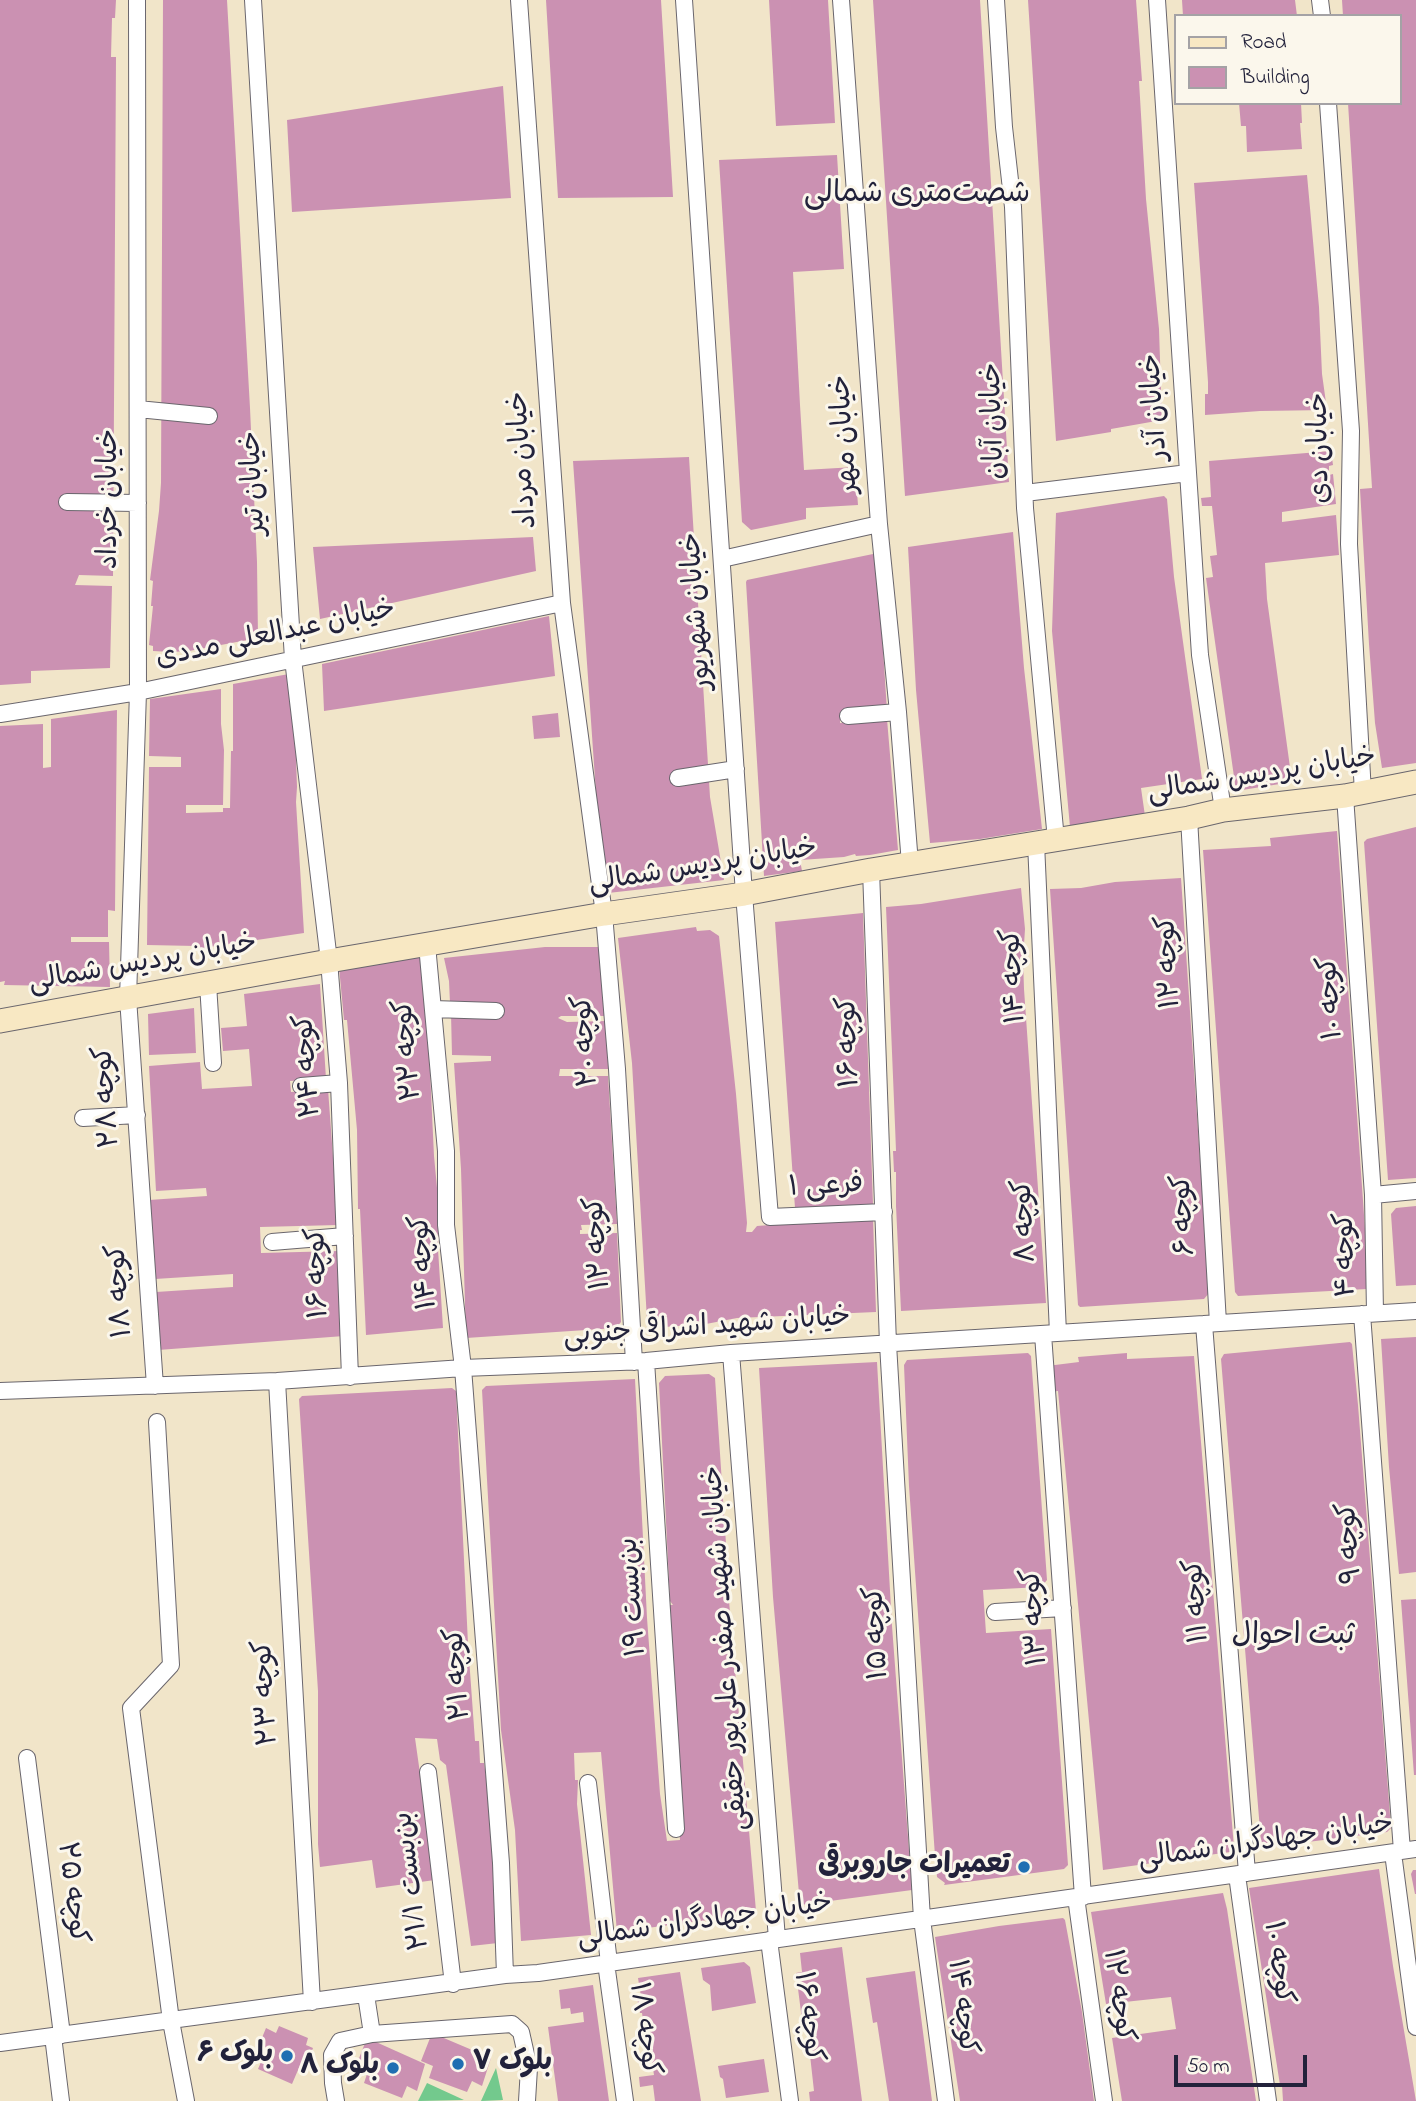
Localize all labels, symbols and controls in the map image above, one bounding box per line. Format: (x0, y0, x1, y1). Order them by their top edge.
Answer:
legend (1174, 14, 1402, 105)
text: Road (1241, 28, 1287, 58)
text: Building (1241, 63, 1310, 93)
district label: شصت‌متری شمالی (804, 178, 1030, 214)
street label: خیابان آذر (1136, 352, 1178, 462)
street label: خیابان آبان (977, 362, 1015, 480)
street label: خیابان مهر (826, 374, 868, 494)
street label: خیابان مرداد (503, 390, 547, 530)
street label: خیابان دی (1304, 392, 1340, 504)
street label: خیابان خرداد (94, 429, 128, 569)
street label: خیابان تیر (236, 430, 276, 536)
street label: خیابان شهریور (677, 531, 721, 691)
street label: خیابان عبدالعلی مددی (153, 594, 399, 678)
street label: خیابان پردیس شمالی (1145, 742, 1379, 812)
street label: خیابان پردیس شمالی (586, 833, 820, 903)
street label: کوچه ۱۲ (1152, 915, 1190, 1009)
street label: خیابان پردیس شمالی (26, 928, 260, 1002)
street label: کوچه ۱۴ (997, 928, 1035, 1024)
street label: کوچه ۱۰ (1313, 955, 1353, 1041)
street label: کوچه ۲۰ (568, 994, 608, 1088)
street label: کوچه ۱۶ (833, 996, 869, 1088)
street label: کوچه ۲۲ (389, 998, 431, 1102)
street label: کوچه ۲۴ (290, 1013, 330, 1119)
street label: کوچه ۲۸ (89, 1045, 129, 1149)
street label: فرعی ۱ (788, 1169, 864, 1207)
street label: کوچه ۶ (1167, 1174, 1205, 1256)
street label: کوچه ۸ (1008, 1178, 1046, 1264)
street label: کوچه ۱۲ (580, 1195, 620, 1291)
street label: کوچه ۴ (1330, 1212, 1366, 1298)
street label: کوچه ۱۴ (405, 1213, 447, 1311)
street label: کوچه ۱۶ (302, 1227, 338, 1319)
street label: کوچه ۱۸ (102, 1243, 142, 1339)
street label: خیابان شهید اشراقی جنوبی (562, 1302, 852, 1356)
street label: خیابان شهید صفدر علی‌پور حقیقی (698, 1464, 758, 1832)
street label: کوچه ۹ (1332, 1501, 1372, 1585)
street label: بن‌بست ۱۹ (614, 1536, 656, 1658)
street label: کوچه ۱۱ (1179, 1558, 1219, 1644)
street label: کوچه ۱۳ (1017, 1567, 1057, 1667)
street label: کوچه ۱۵ (860, 1585, 898, 1681)
district label: ثبت احوال (1232, 1620, 1354, 1656)
street label: کوچه ۲۱ (440, 1626, 480, 1722)
street label: کوچه ۲۳ (248, 1639, 288, 1747)
street label: خیابان جهادگران شمالی (1136, 1809, 1396, 1879)
street label: بن‌بست ۲۱/۱ (389, 1810, 439, 1952)
street label: کوچه ۲۵ (47, 1840, 93, 1946)
place label: تعمیرات جاروبرقی (818, 1850, 1010, 1884)
marker: تعمیرات جاروبرقی (1016, 1859, 1032, 1875)
street label: خیابان جهادگران شمالی (575, 1888, 835, 1958)
street label: کوچه ۱۰ (1254, 1919, 1298, 2007)
street label: کوچه ۱۲ (1093, 1948, 1139, 2044)
street label: کوچه ۱۴ (938, 1958, 982, 2056)
street label: کوچه ۱۶ (784, 1970, 828, 2064)
street label: کوچه ۱۸ (619, 1980, 665, 2078)
place label: بلوک ۶ (197, 2039, 273, 2073)
scale bar (1178, 2042, 1311, 2086)
place label: بلوک ۷ (472, 2047, 552, 2081)
marker: بلوک ۶ (279, 2048, 295, 2064)
place label: بلوک ۸ (299, 2051, 379, 2085)
text: 50 m (1187, 2052, 1230, 2082)
marker: بلوک ۷ (450, 2056, 466, 2072)
marker: بلوک ۸ (385, 2060, 401, 2076)

